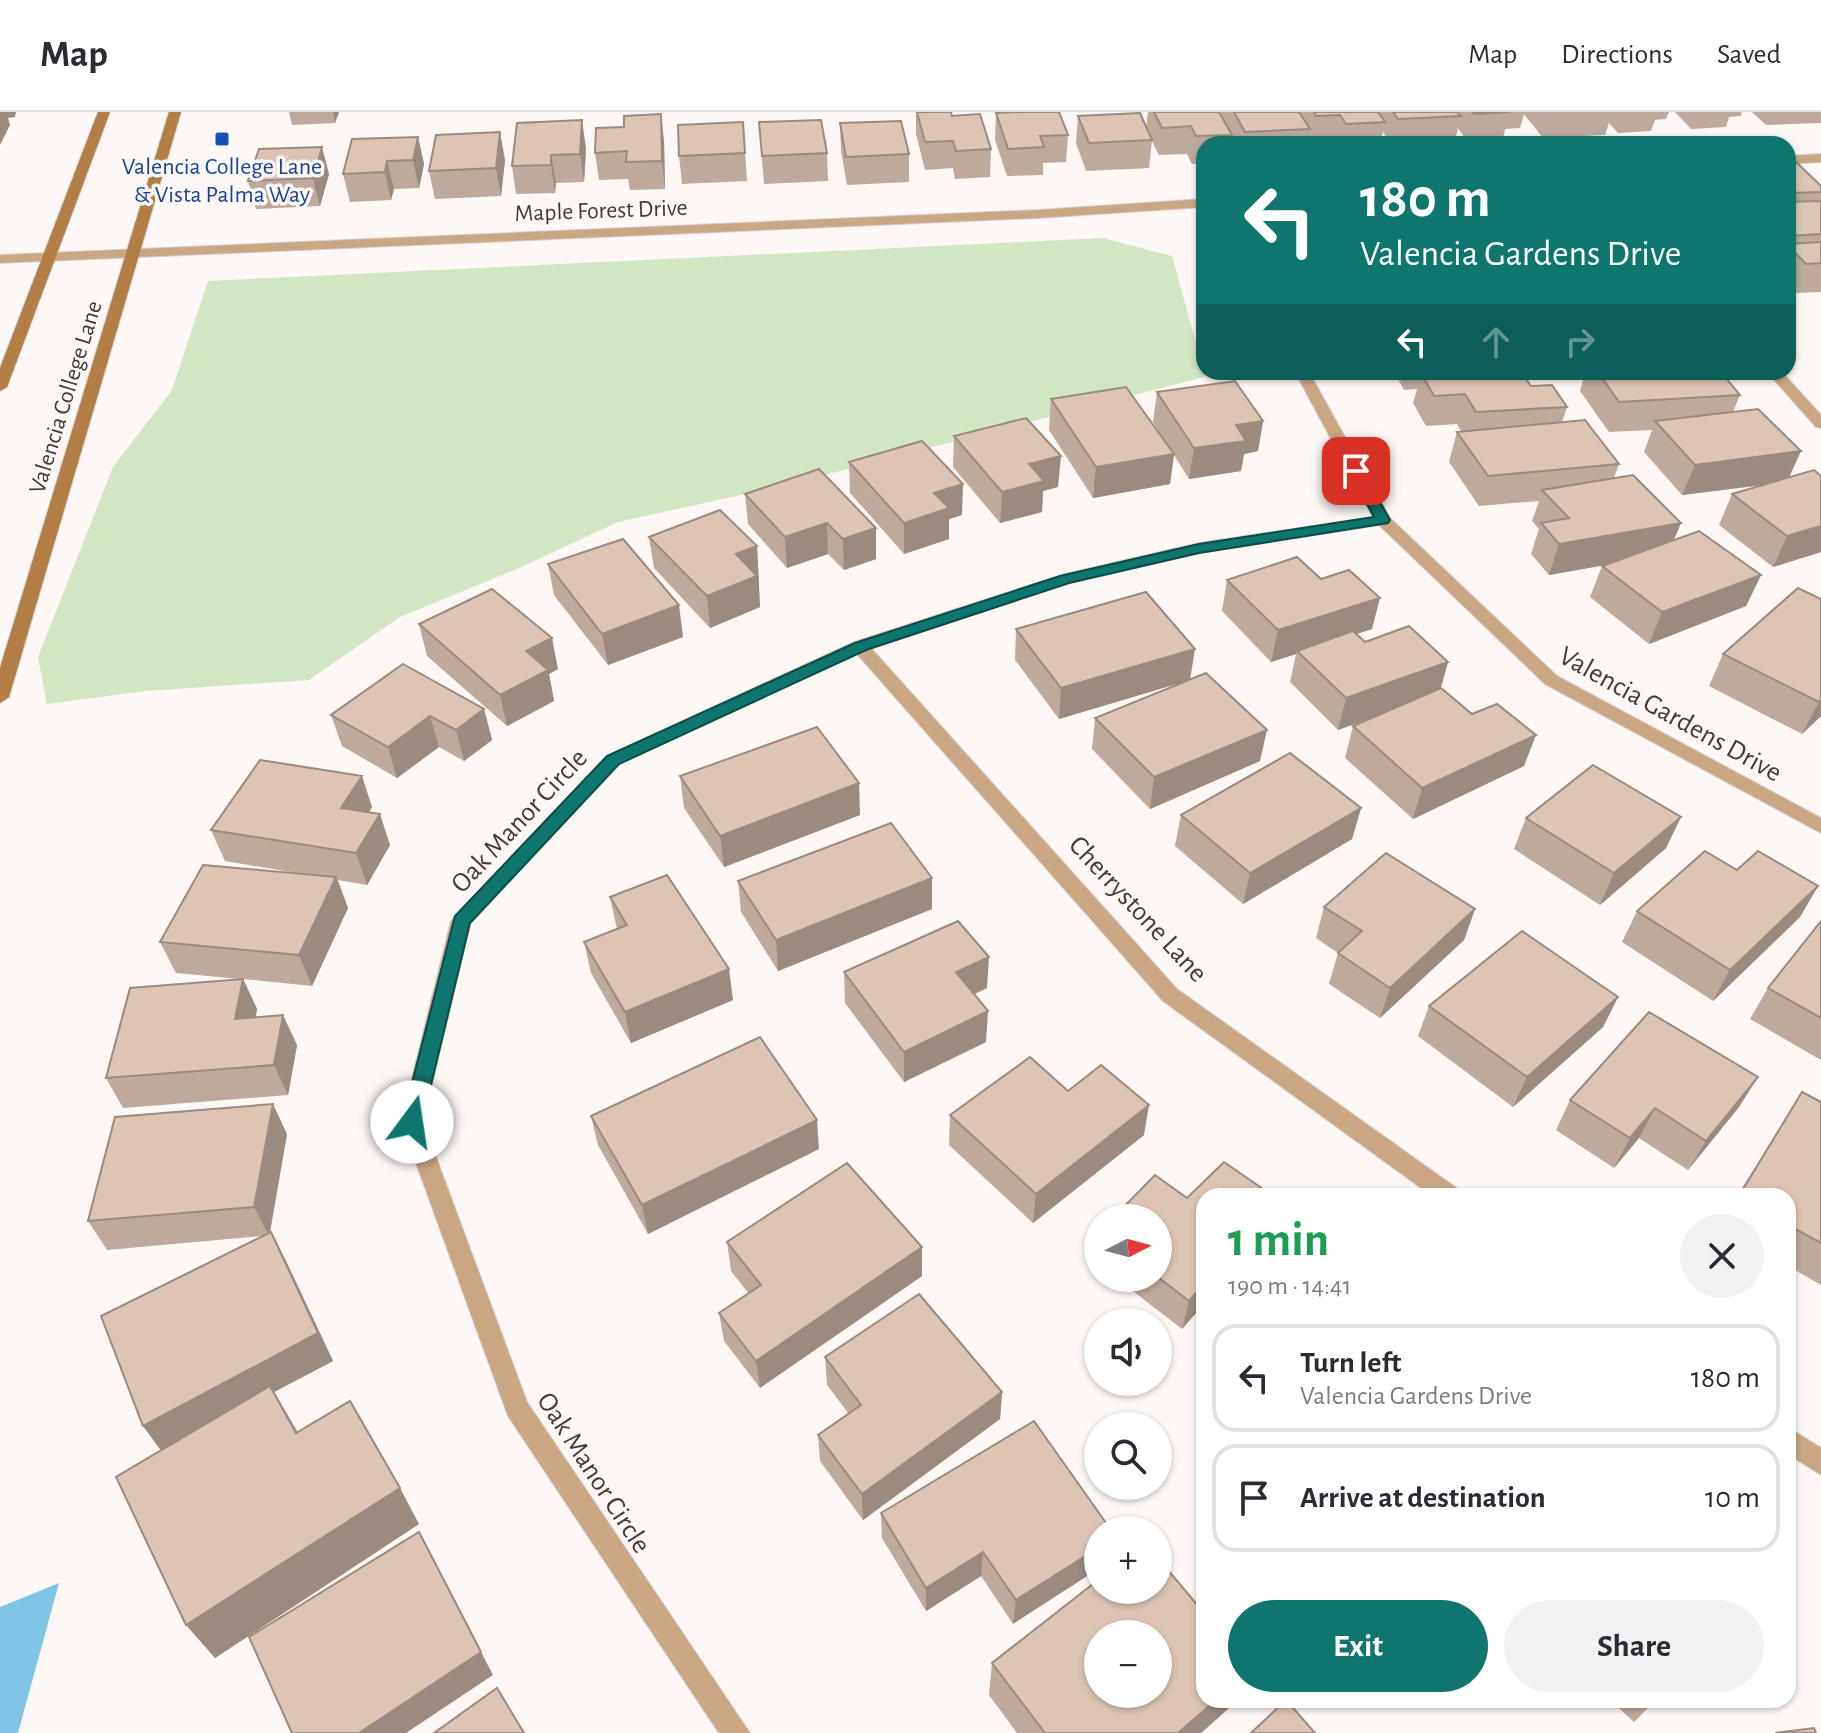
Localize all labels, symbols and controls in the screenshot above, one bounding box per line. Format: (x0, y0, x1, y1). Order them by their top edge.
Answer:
text: Map (40, 36, 108, 74)
text: Map (1468, 41, 1517, 69)
text: Directions (1561, 41, 1673, 69)
text: Saved (1717, 41, 1781, 69)
marker: Valencia College Lane & Vista Palma Way (213, 130, 231, 148)
place label: Valencia College Lane & Vista Palma Way (122, 155, 322, 207)
icon: left (1228, 168, 1332, 272)
text: 180 m (1360, 171, 1491, 227)
street label: Maple Forest Drive (514, 196, 688, 226)
text: Valencia Gardens Drive (1360, 236, 1681, 272)
street label: Valencia College Lane (25, 298, 107, 497)
icon: left (1390, 320, 1434, 364)
icon: ahead (1474, 320, 1518, 364)
icon: right (1558, 320, 1602, 364)
pin (1322, 437, 1390, 505)
icon: arrive (1334, 449, 1378, 493)
street label: Valencia Gardens Drive (1554, 642, 1786, 788)
street label: Oak Manor Circle (446, 744, 593, 899)
street label: Cherrystone Lane (1063, 831, 1212, 988)
position arrow (370, 1080, 454, 1164)
north arrow (1084, 1204, 1172, 1292)
map controls (1084, 1204, 1172, 1708)
button: close (1680, 1214, 1764, 1298)
text: 1 min (1228, 1217, 1329, 1265)
text: 190 m · 14:41 (1228, 1273, 1351, 1299)
button: sound (1084, 1308, 1172, 1396)
text: Turn left (1300, 1348, 1401, 1378)
icon: left (1232, 1356, 1276, 1400)
text: 180 m (1691, 1363, 1760, 1393)
text: Valencia Gardens Drive (1300, 1383, 1532, 1409)
street label: Oak Manor Circle (531, 1388, 655, 1558)
button: search (1084, 1412, 1172, 1500)
icon: arrive (1232, 1476, 1276, 1520)
text: Arrive at destination (1300, 1483, 1546, 1513)
text: 10 m (1705, 1483, 1760, 1513)
button: + (1084, 1516, 1172, 1604)
button: Exit (1228, 1600, 1488, 1692)
button: Share (1504, 1600, 1764, 1692)
button: − (1084, 1620, 1172, 1708)

